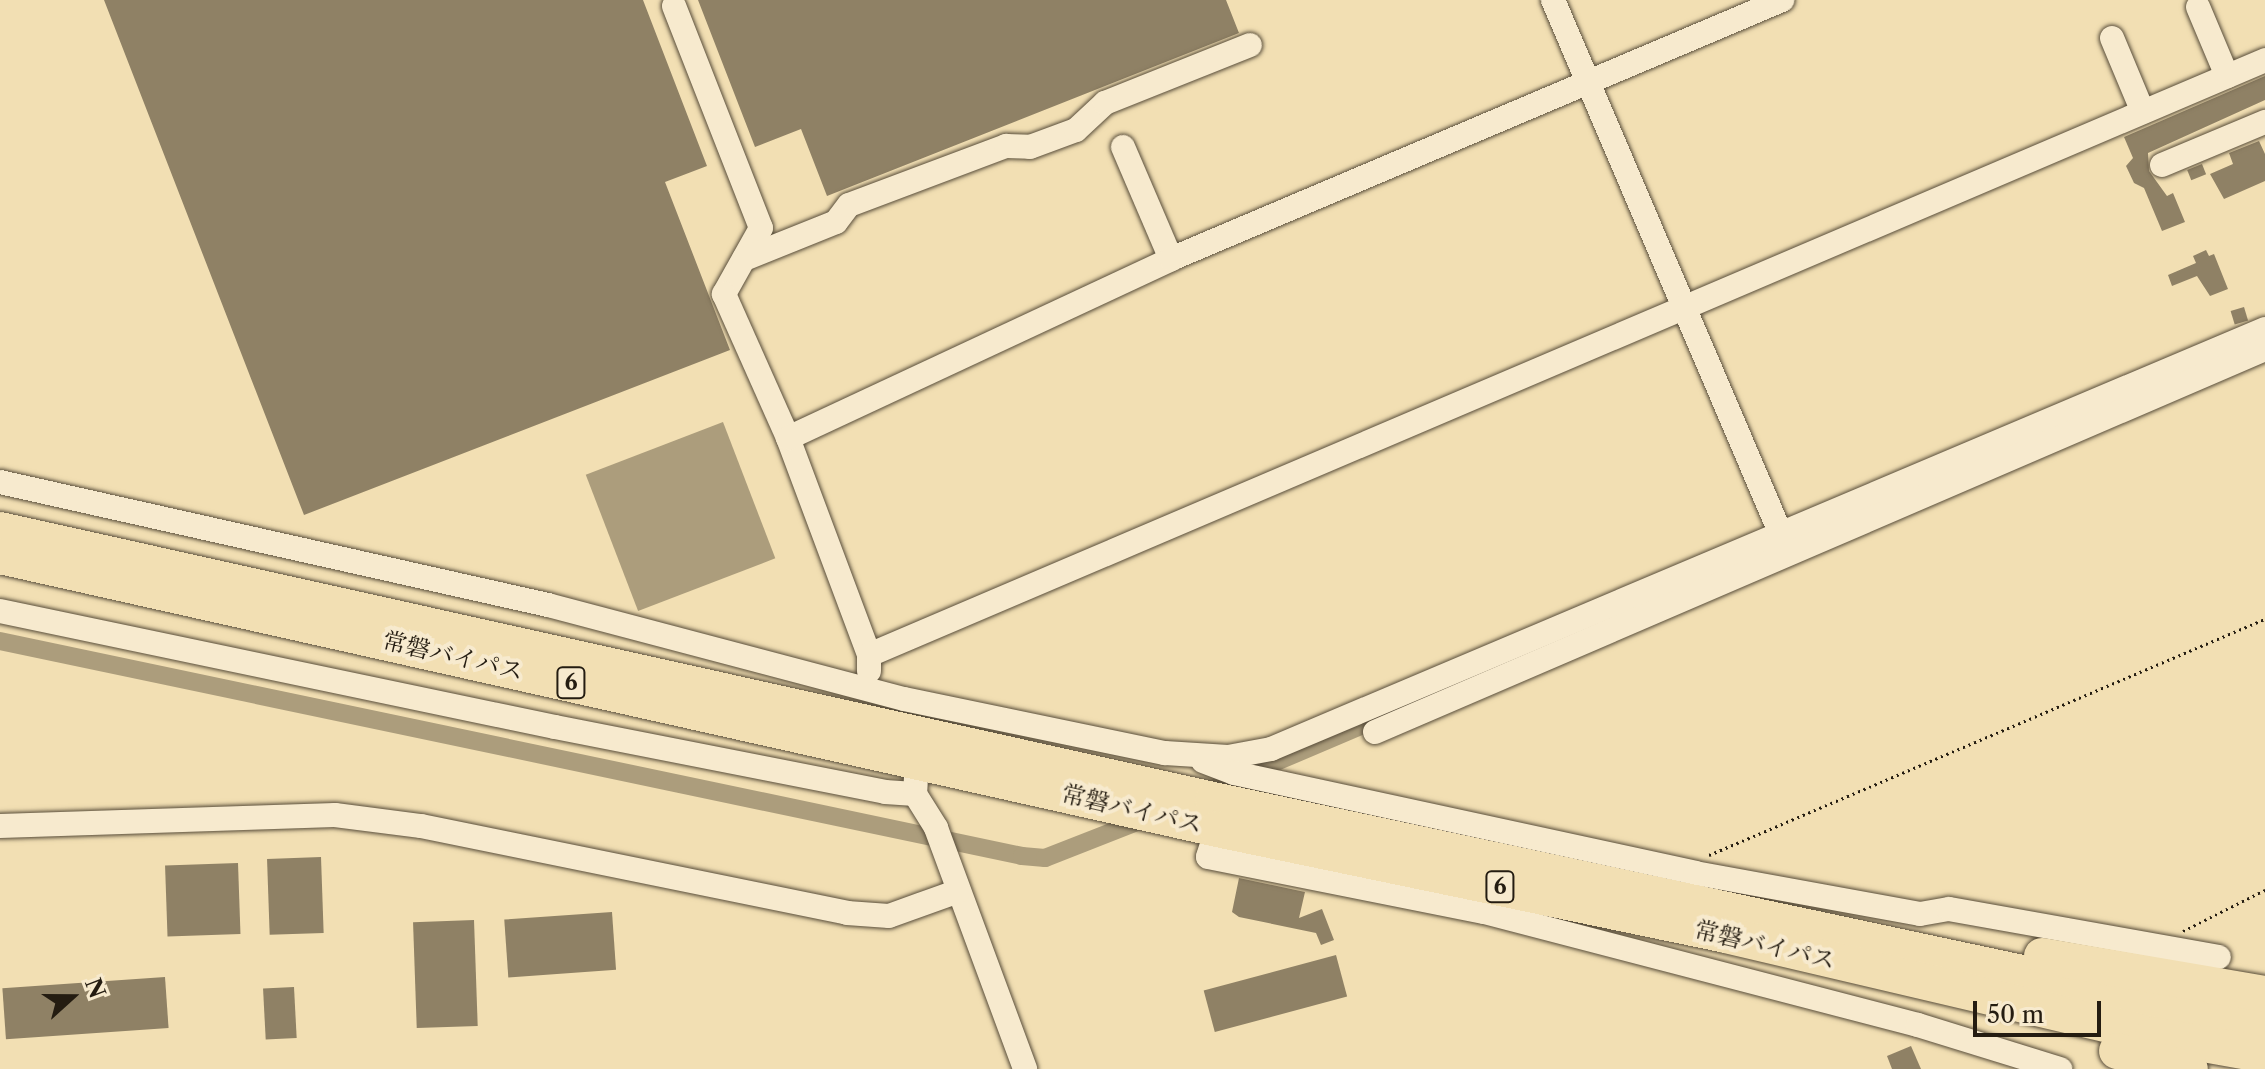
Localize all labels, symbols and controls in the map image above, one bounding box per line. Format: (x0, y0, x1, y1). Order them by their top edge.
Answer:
street label: 常磐バイパス (380, 626, 526, 686)
road number: 6 (555, 665, 587, 701)
street label: 常磐バイパス (1059, 779, 1205, 839)
road number: 6 (1484, 869, 1516, 905)
street label: 常磐バイパス (1692, 915, 1838, 975)
north arrow (32, 957, 112, 1037)
text: N (79, 974, 111, 1002)
scale bar (1977, 985, 2105, 1035)
text: 50 m (1987, 1000, 2044, 1029)

